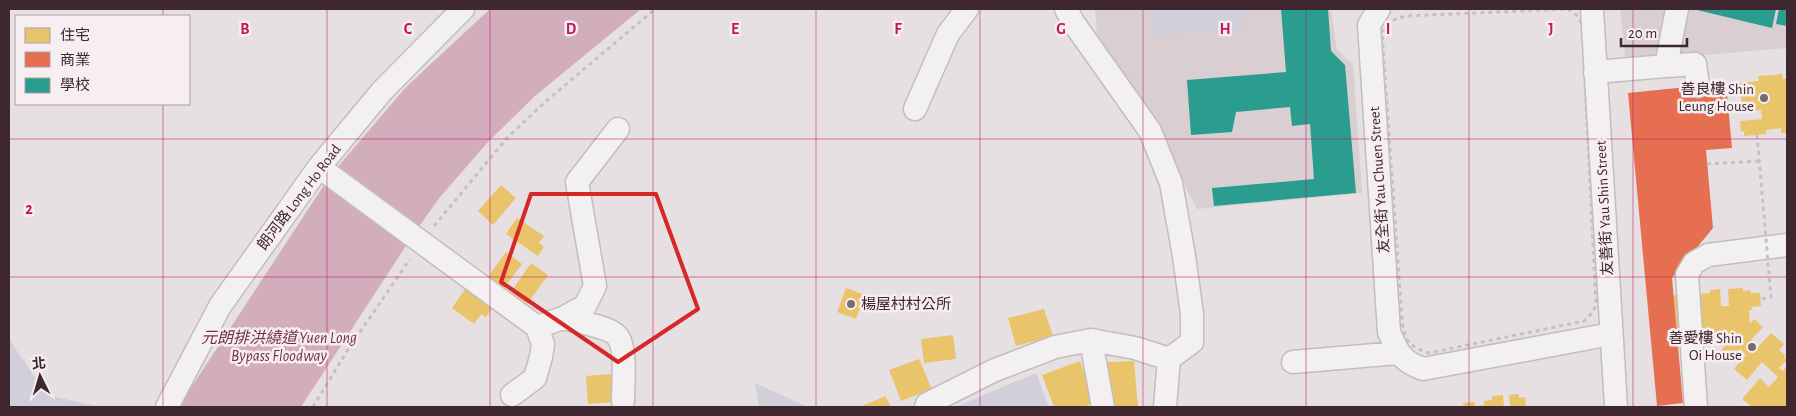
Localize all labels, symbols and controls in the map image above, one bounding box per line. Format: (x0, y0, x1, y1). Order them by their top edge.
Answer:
legend (15, 15, 190, 105)
scale bar (1621, 15, 1687, 47)
text: B (240, 21, 250, 37)
text: C (404, 21, 413, 37)
text: D (566, 21, 577, 37)
text: E (731, 21, 739, 37)
text: F (894, 21, 902, 37)
text: G (1056, 21, 1066, 37)
text: H (1219, 21, 1231, 37)
text: I (1386, 21, 1390, 37)
text: J (1548, 21, 1554, 37)
text: 20 m (1628, 26, 1657, 41)
text: 住宅 (60, 27, 90, 43)
text: 商業 (60, 52, 90, 68)
text: 學校 (60, 76, 90, 93)
place label: 善良樓 Shin Leung House (1679, 81, 1754, 114)
marker: 善良樓 Shin Leung House (1758, 92, 1770, 104)
street label: 友全街 Yau Chuen Street (1366, 106, 1392, 254)
street label: 友善街 Yau Shin Street (1592, 140, 1616, 276)
street label: 朗河路 Long Ho Road (254, 141, 344, 253)
text: 2 (25, 201, 33, 217)
place label: 楊屋村村公所 (861, 295, 951, 312)
marker: 楊屋村村公所 (845, 298, 857, 310)
water label: 元朗排洪繞道 Yuen Long Bypass Floodway (201, 329, 357, 365)
place label: 善愛樓 Shin Oi House (1668, 330, 1742, 363)
marker: 善愛樓 Shin Oi House (1746, 341, 1758, 353)
north arrow (15, 351, 65, 401)
text: 北 (31, 355, 47, 372)

